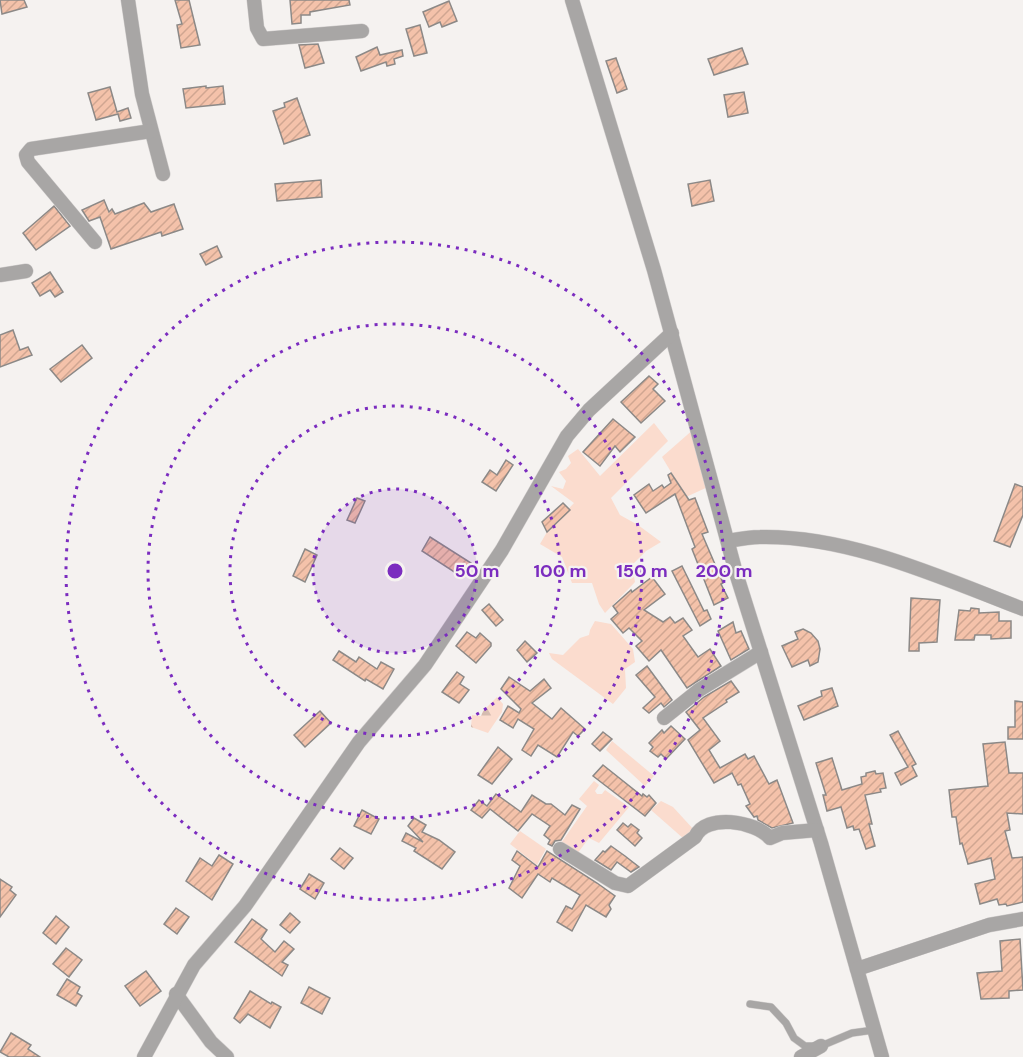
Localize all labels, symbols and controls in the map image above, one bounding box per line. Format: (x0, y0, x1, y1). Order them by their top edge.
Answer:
text: 50 m (454, 559, 500, 583)
text: 100 m (533, 559, 587, 583)
text: 150 m (616, 559, 668, 583)
text: 200 m (696, 559, 752, 583)
centre of rings (385, 561, 405, 581)

